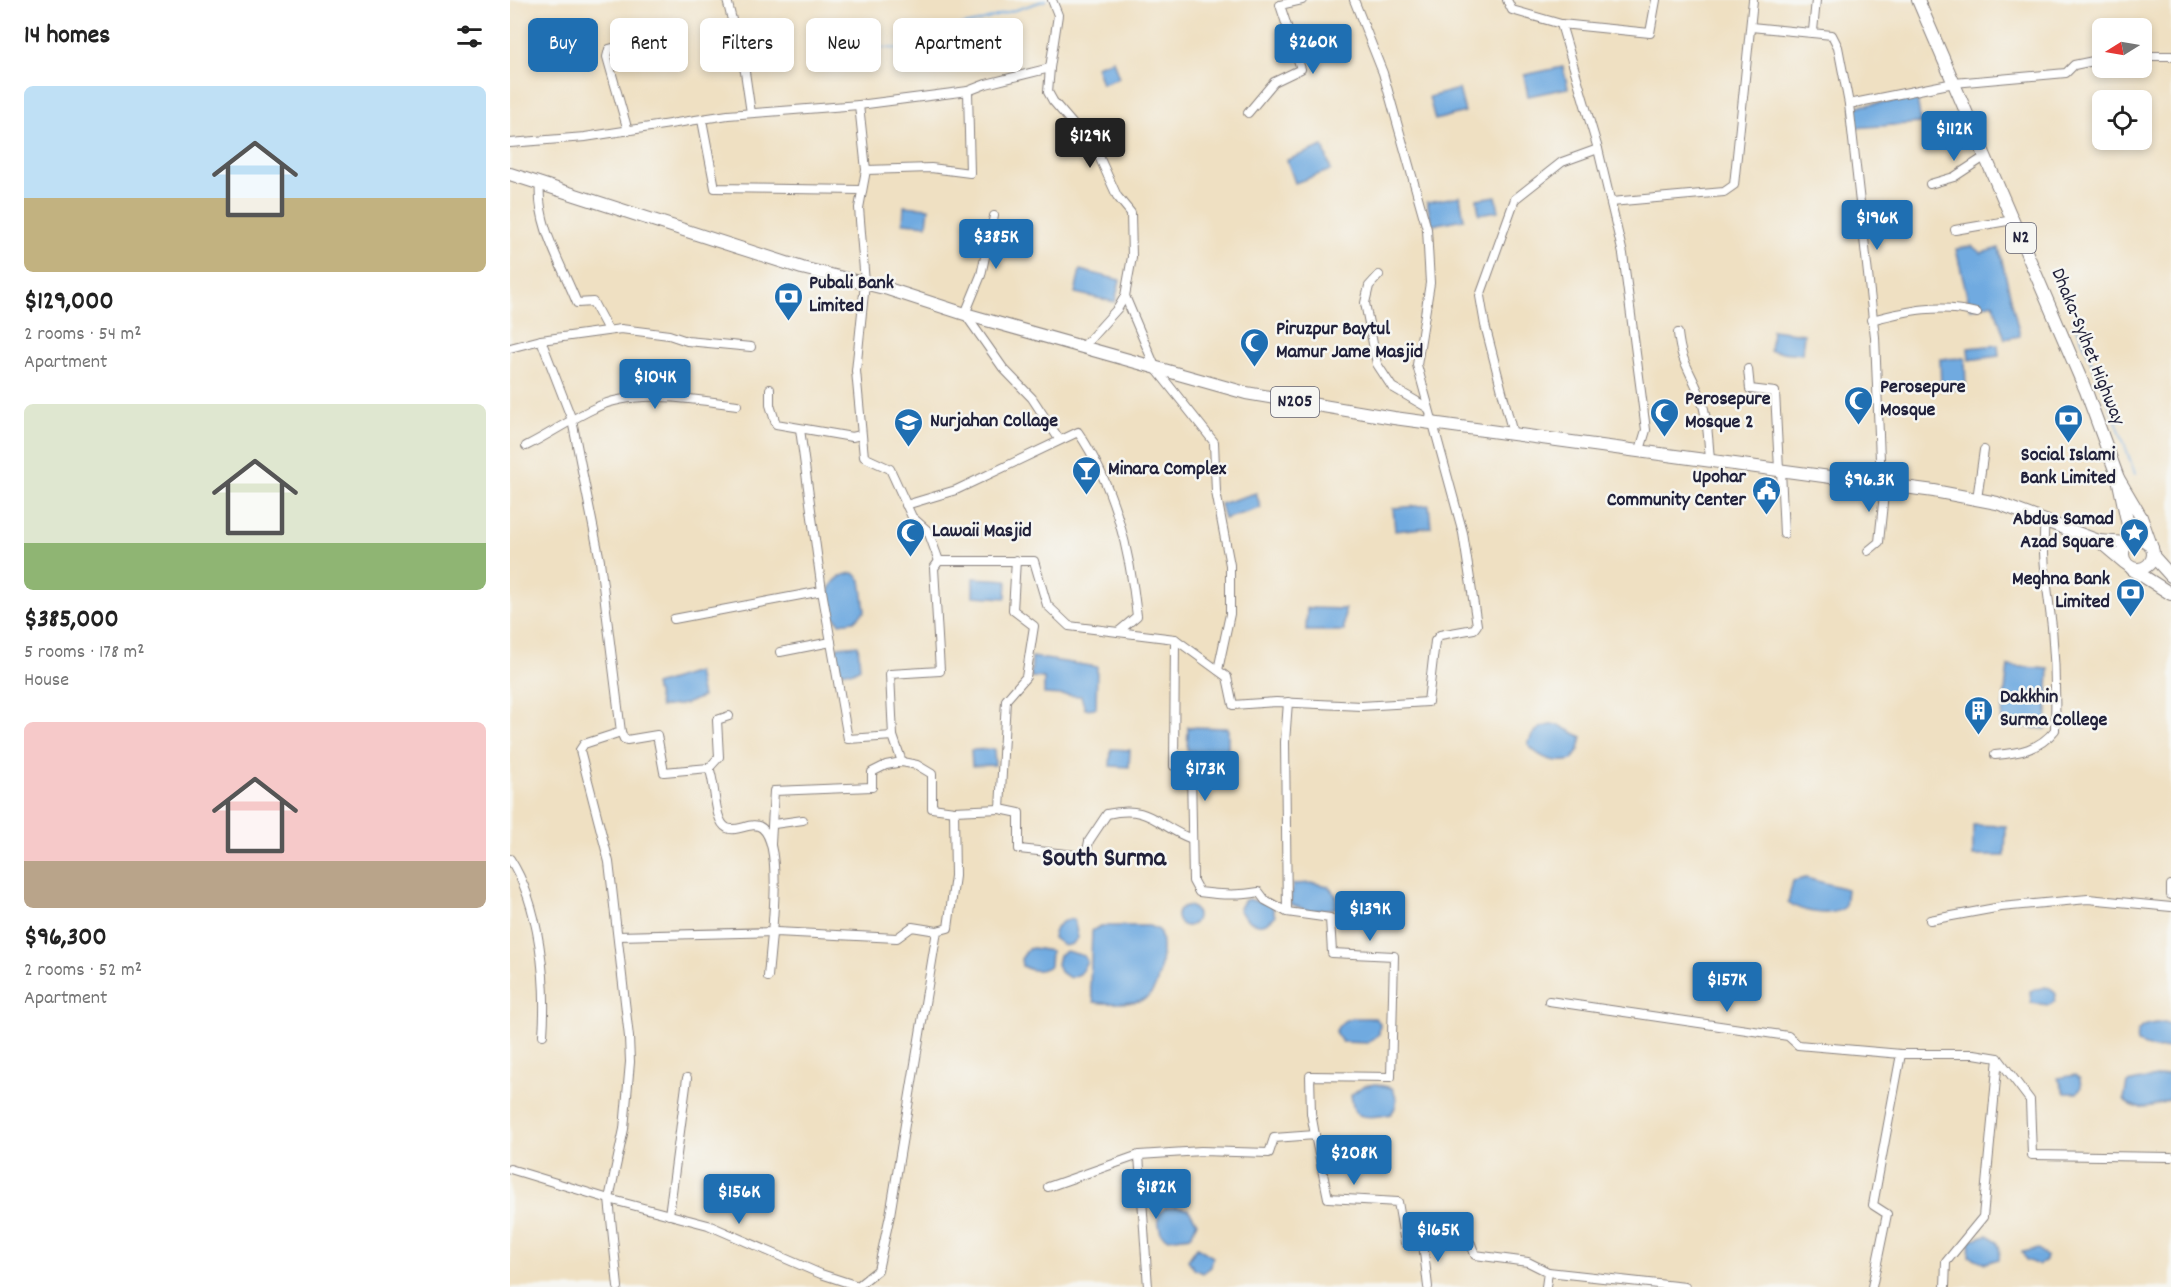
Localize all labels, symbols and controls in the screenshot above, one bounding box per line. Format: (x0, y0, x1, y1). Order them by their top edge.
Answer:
text: 14 homes (24, 18, 110, 55)
chip: Buy (528, 18, 598, 72)
chip: Rent (610, 18, 688, 72)
chip: Filters (700, 18, 794, 72)
chip: New (806, 18, 881, 72)
chip: Apartment (893, 18, 1023, 72)
north arrow (2092, 18, 2152, 78)
map controls (2092, 18, 2152, 150)
icon: filters (453, 20, 486, 53)
pin: $260K (1271, 24, 1355, 75)
text: $260K (1289, 29, 1337, 57)
button: locate (2092, 90, 2152, 150)
pin: $112K (1912, 111, 1996, 162)
text: $112K (1936, 116, 1972, 144)
pin: $129K (1048, 118, 1132, 169)
text: $129K (1069, 123, 1111, 151)
icon: home (201, 125, 309, 233)
pin: $196K (1835, 200, 1919, 251)
text: $196K (1856, 205, 1898, 233)
pin: $385K (954, 219, 1038, 270)
road number: N2 (2006, 223, 2036, 253)
text: $385K (973, 224, 1019, 252)
street label: Dhaka-Sylhet Highway (2043, 264, 2132, 431)
place label: Pubali Bank Limited (809, 270, 894, 321)
bank icon: Pubali Bank Limited (772, 280, 804, 322)
text: $129,000 (24, 284, 114, 321)
place label: Piruzpur Baytul Mamur Jame Masjid (1276, 316, 1423, 367)
text: 2 rooms · 54 m² (24, 321, 142, 349)
mosque icon: Piruzpur Baytul Mamur Jame Masjid (1239, 326, 1271, 368)
text: Apartment (24, 349, 107, 377)
pin: $104K (613, 359, 697, 410)
text: $104K (634, 364, 676, 392)
place label: Perosepure Mosque (1880, 374, 1966, 425)
mosque icon: Perosepure Mosque (1843, 384, 1875, 426)
place label: Perosepure Mosque 2 (1685, 386, 1771, 437)
road number: N205 (1271, 387, 1319, 417)
mosque icon: Perosepure Mosque 2 (1648, 396, 1680, 438)
bank icon: Social Islami Bank Limited (2052, 402, 2084, 444)
school or university icon: Nurjahan Collage (893, 406, 925, 448)
place label: Nurjahan Collage (930, 408, 1058, 436)
place label: Social Islami Bank Limited (2020, 442, 2116, 493)
icon: home (201, 443, 309, 551)
bar icon: Minara Complex (1071, 454, 1103, 496)
place label: Minara Complex (1108, 456, 1227, 484)
pin: $96.3K (1820, 462, 1918, 513)
place label: Upohar Community Center (1607, 464, 1747, 515)
text: $96.3K (1844, 467, 1894, 495)
public building icon: Upohar Community Center (1751, 474, 1783, 516)
place label: Abdus Samad Azad Square (2013, 506, 2114, 557)
mosque icon: Lawaii Masjid (895, 516, 927, 558)
place icon: Abdus Samad Azad Square (2119, 516, 2151, 558)
place label: Lawaii Masjid (932, 518, 1032, 546)
place label: Meghna Bank Limited (2012, 566, 2110, 617)
bank icon: Meghna Bank Limited (2115, 576, 2147, 618)
text: $385,000 (24, 602, 119, 639)
text: 5 rooms · 178 m² (24, 639, 145, 667)
text: House (24, 667, 69, 695)
place label: Dakkhin Surma College (2000, 684, 2107, 735)
building icon: Dakkhin Surma College (1963, 694, 1995, 736)
pin: $173K (1163, 751, 1247, 802)
text: $173K (1185, 756, 1225, 784)
icon: home (201, 761, 309, 869)
district label: South Surma (1042, 841, 1167, 878)
pin: $139K (1328, 891, 1412, 942)
text: $139K (1349, 896, 1391, 924)
text: $96,300 (24, 920, 107, 957)
text: 2 rooms · 52 m² (24, 957, 142, 985)
pin: $157K (1685, 962, 1769, 1013)
text: $157K (1707, 967, 1747, 995)
text: Apartment (24, 985, 107, 1013)
pin: $208K (1312, 1135, 1396, 1186)
text: $208K (1330, 1140, 1378, 1168)
pin: $182K (1114, 1169, 1198, 1220)
pin: $156K (697, 1174, 781, 1225)
text: $182K (1136, 1174, 1176, 1202)
text: $156K (718, 1179, 760, 1207)
pin: $165K (1396, 1212, 1480, 1263)
text: $165K (1417, 1217, 1459, 1245)

